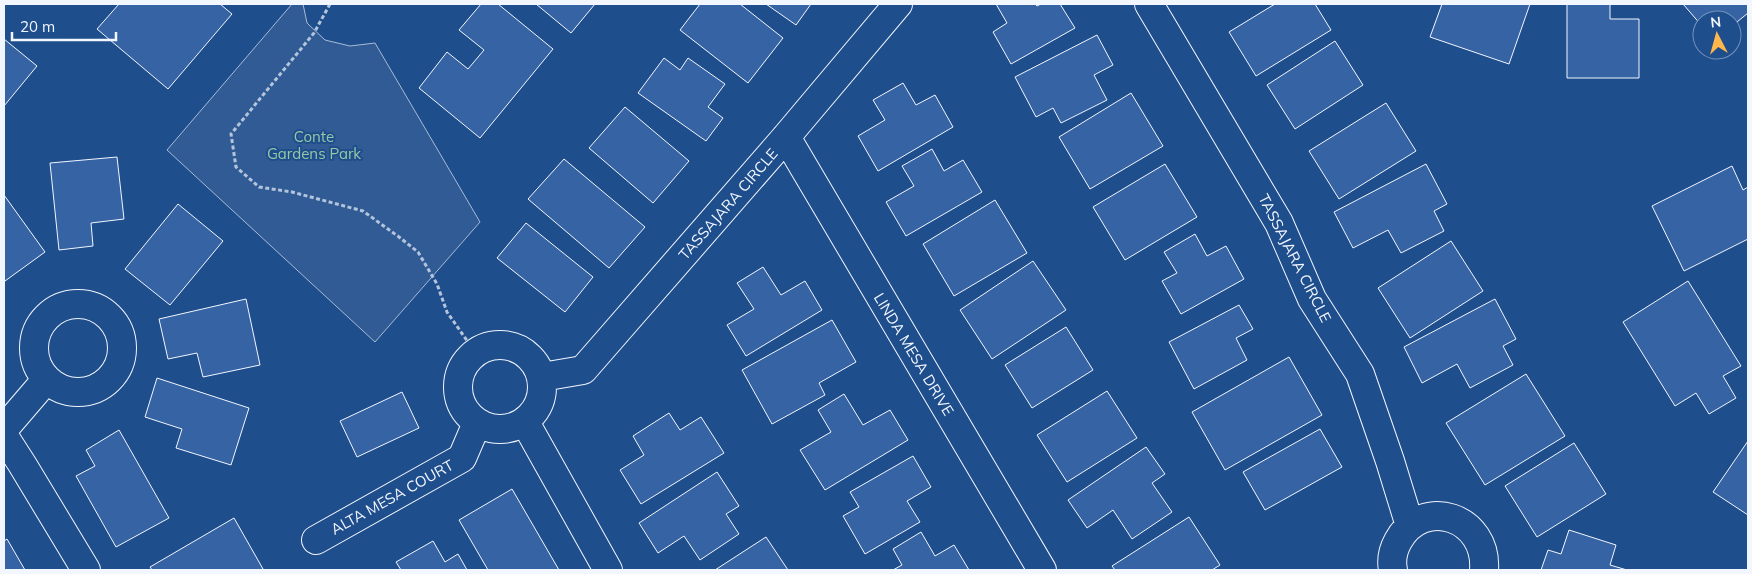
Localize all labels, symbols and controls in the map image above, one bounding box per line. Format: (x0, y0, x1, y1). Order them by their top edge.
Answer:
scale bar (12, 10, 116, 42)
north arrow (1692, 10, 1742, 60)
text: N (1709, 13, 1722, 32)
text: 20 m (20, 17, 55, 36)
park label: Conte Gardens Park (267, 127, 361, 163)
street label: TASSAJARA CIRCLE (674, 144, 782, 264)
street label: TASSAJARA CIRCLE (1254, 191, 1336, 326)
street label: LINDA MESA DRIVE (870, 289, 958, 419)
street label: ALTA MESA COURT (327, 455, 457, 539)

